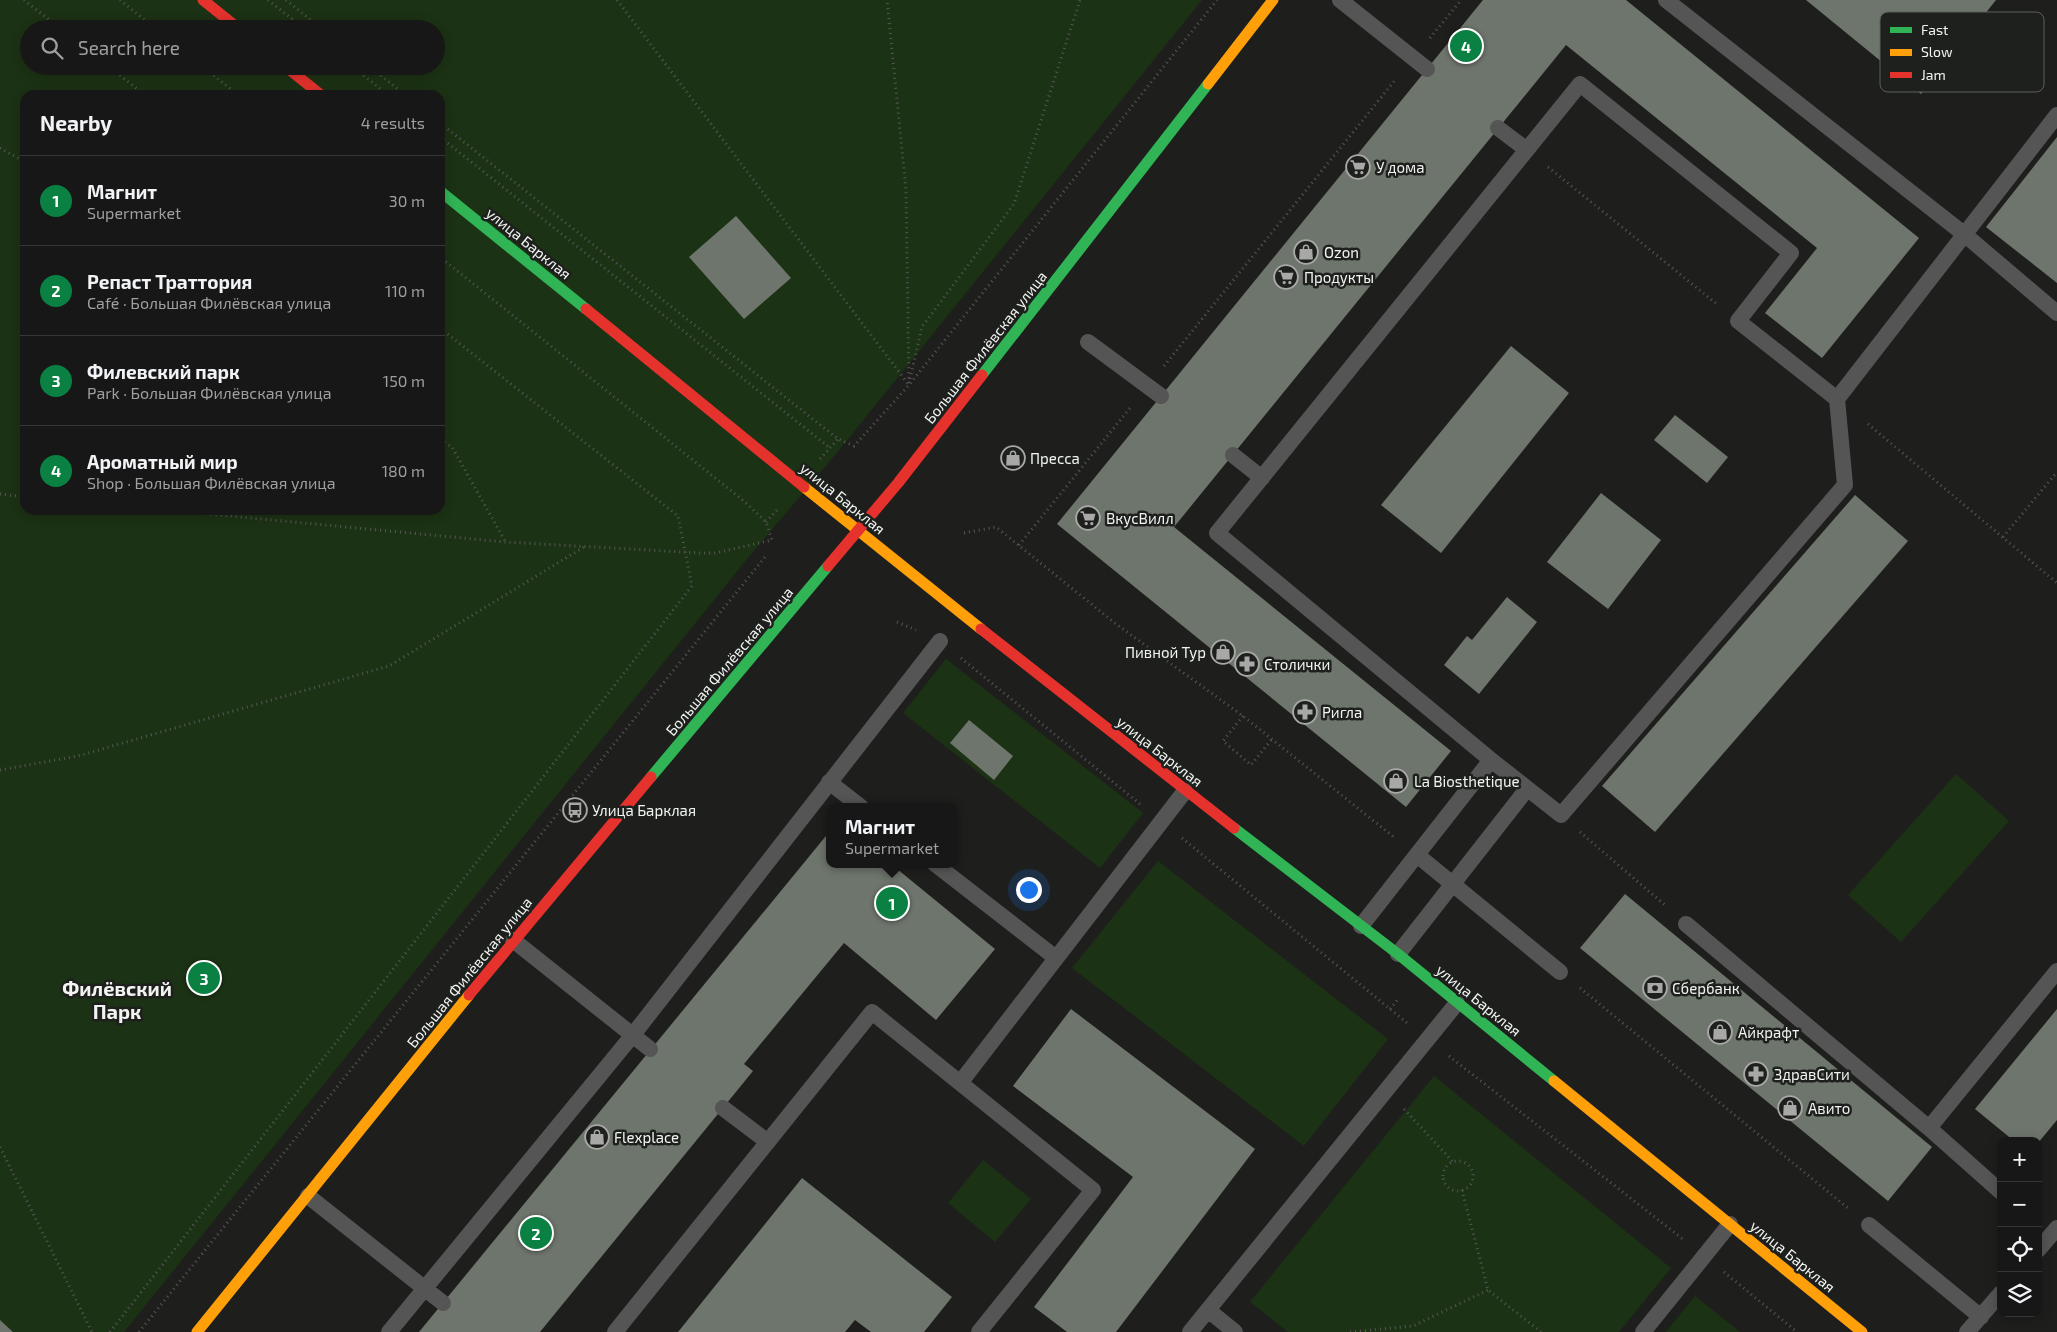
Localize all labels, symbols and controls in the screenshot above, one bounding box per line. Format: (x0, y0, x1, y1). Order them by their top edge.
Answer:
legend (1880, 12, 2044, 92)
search box (20, 20, 445, 75)
text: Fast (1921, 21, 1948, 38)
pin: 4 (1450, 27, 1482, 65)
icon: search (38, 34, 66, 62)
text: Search here (78, 36, 180, 59)
text: Slow (1921, 43, 1953, 60)
text: Jam (1921, 66, 1946, 83)
text: Nearby (40, 110, 112, 135)
text: 4 results (361, 113, 425, 132)
supermarket icon: У дома (1345, 154, 1371, 180)
place label: У дома (1376, 158, 1425, 176)
text: Магнит (87, 180, 157, 203)
text: 1 (53, 191, 59, 210)
text: 30 m (389, 191, 425, 210)
text: Supermarket (87, 203, 181, 222)
street label: улица Барклая (482, 203, 575, 284)
shop icon: Ozon (1293, 239, 1319, 265)
place label: Ozon (1324, 243, 1359, 261)
supermarket icon: Продукты (1273, 264, 1299, 290)
street label: Большая Филёвская улица (920, 267, 1051, 427)
place label: Продукты (1304, 268, 1374, 287)
text: Репаст Траттория (87, 270, 252, 293)
text: 2 (51, 281, 61, 300)
text: 110 m (385, 281, 425, 300)
text: Café · Большая Филёвская улица (87, 293, 331, 312)
text: Филевский парк (87, 360, 240, 383)
text: 3 (51, 371, 61, 390)
text: 150 m (383, 371, 425, 390)
text: Park · Большая Филёвская улица (87, 383, 332, 402)
shop icon: Пресса (1000, 445, 1026, 471)
place label: Пресса (1030, 449, 1080, 467)
text: Ароматный мир (87, 450, 238, 473)
street label: улица Барклая (796, 458, 889, 539)
text: 4 (51, 461, 61, 480)
text: 180 m (382, 461, 425, 480)
text: Shop · Большая Филёвская улица (87, 473, 336, 492)
supermarket icon: ВкусВилл (1075, 505, 1101, 531)
place label: ВкусВилл (1106, 509, 1174, 528)
street label: Большая Филёвская улица (662, 583, 797, 740)
shop icon: Пивной Тур (1210, 639, 1236, 665)
place label: Пивной Тур (1125, 643, 1206, 662)
pharmacy icon: Столички (1234, 651, 1260, 677)
place label: Столички (1264, 655, 1330, 673)
pharmacy icon: Ригла (1292, 699, 1318, 725)
place label: Ригла (1322, 703, 1362, 721)
street label: улица Барклая (1113, 712, 1207, 791)
shop icon: La Biosthetique (1383, 768, 1409, 794)
place label: La Biosthetique (1414, 772, 1520, 790)
bus stop icon: Улица Барклая (562, 797, 588, 823)
place label: Улица Барклая (592, 801, 696, 819)
popup (826, 803, 958, 868)
text: Магнит (845, 815, 915, 838)
text: Supermarket (845, 838, 939, 857)
your location (1016, 877, 1042, 903)
pin: 1 (876, 884, 908, 922)
street label: Большая Филёвская улица (403, 893, 536, 1052)
pin: 3 (188, 959, 220, 997)
street label: улица Барклая (1432, 960, 1525, 1041)
bank icon: Сбербанк (1642, 975, 1668, 1001)
district label: Филёвский Парк (62, 976, 172, 1023)
place label: Сбербанк (1672, 979, 1740, 997)
shop icon: Айкрафт (1707, 1019, 1733, 1045)
place label: Айкрафт (1738, 1023, 1799, 1041)
pharmacy icon: ЗдравСити (1743, 1061, 1769, 1087)
place label: ЗдравСити (1774, 1065, 1850, 1083)
shop icon: Авито (1777, 1095, 1803, 1121)
place label: Авито (1808, 1099, 1850, 1117)
shop icon: Flexplace (584, 1124, 610, 1150)
place label: Flexplace (614, 1128, 679, 1146)
map controls (1997, 1137, 2042, 1317)
button: + (1997, 1137, 2042, 1182)
button: − (1997, 1182, 2042, 1227)
pin: 2 (520, 1214, 552, 1252)
street label: улица Барклая (1746, 1216, 1839, 1297)
button: locate (1997, 1227, 2042, 1272)
button: layers (1997, 1272, 2042, 1317)

